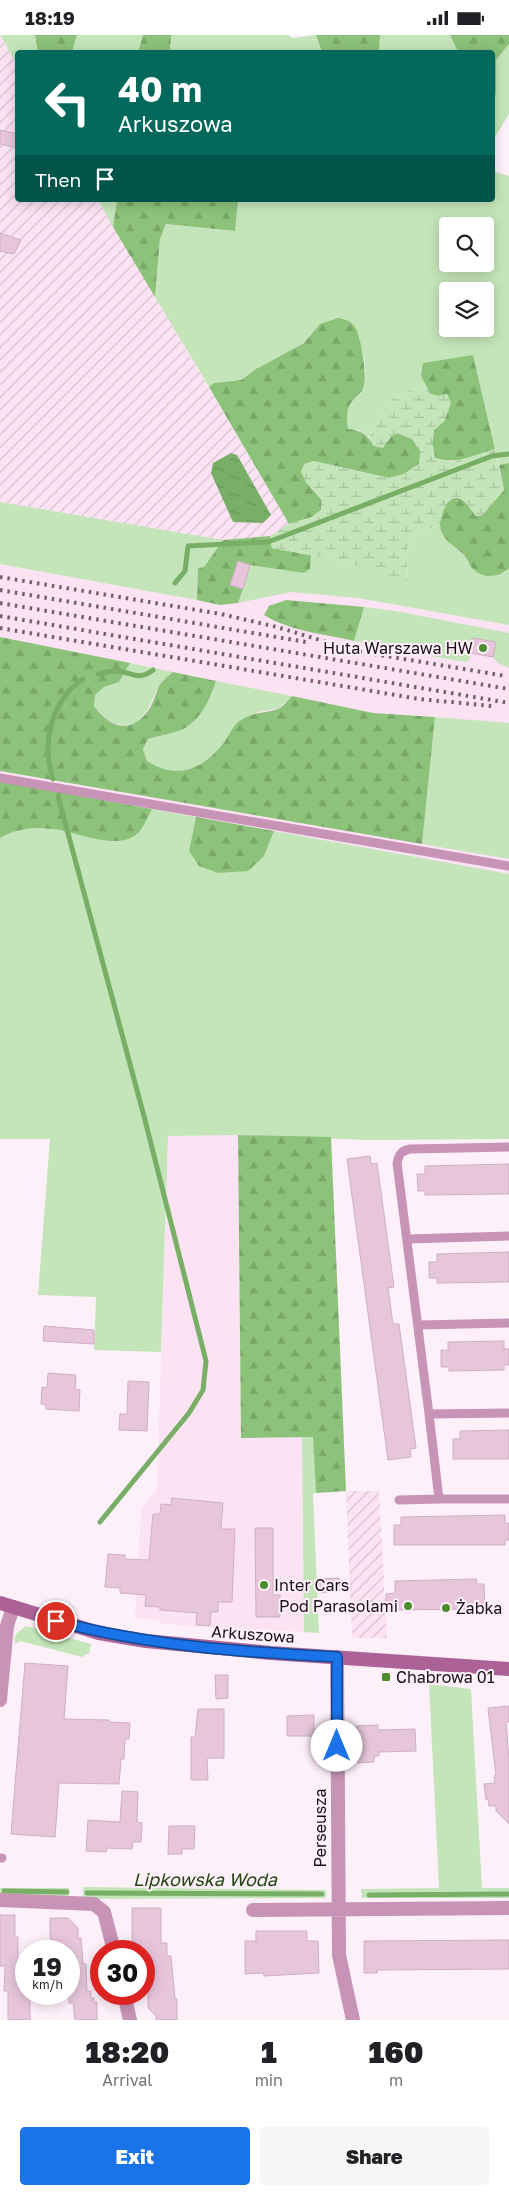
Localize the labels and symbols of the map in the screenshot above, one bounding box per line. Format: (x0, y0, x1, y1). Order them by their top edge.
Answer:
place label: Huta Warszawa HW (323, 638, 473, 658)
marker: Huta Warszawa HW (477, 642, 489, 654)
place label: Inter Cars (274, 1575, 349, 1595)
marker: Inter Cars (258, 1579, 270, 1591)
place label: Pod Parasolami (279, 1596, 398, 1616)
place label: Żabka (456, 1598, 502, 1618)
pin (35, 1600, 77, 1642)
marker: Pod Parasolami (402, 1600, 414, 1612)
marker: Żabka (440, 1602, 452, 1614)
street label: Arkuszowa (211, 1621, 295, 1647)
place label: Chabrowa 01 (396, 1667, 495, 1687)
marker: Chabrowa 01 (380, 1671, 392, 1683)
position arrow (310, 1719, 362, 1771)
street label: Perseusza (310, 1789, 330, 1867)
water label: Lipkowska Woda (133, 1868, 278, 1890)
speed limit sign: 30 (90, 1940, 155, 2005)

